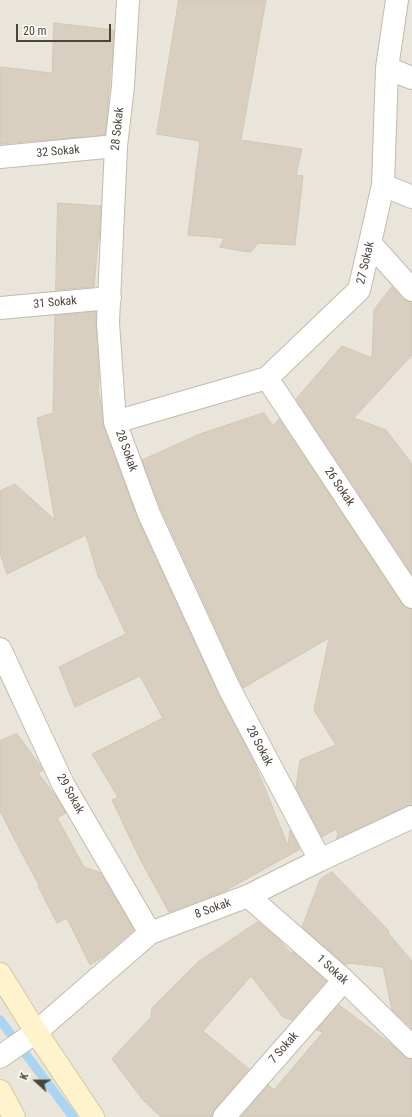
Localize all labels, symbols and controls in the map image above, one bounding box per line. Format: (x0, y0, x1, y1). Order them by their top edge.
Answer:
scale bar (18, 16, 113, 42)
text: 20 m (23, 24, 47, 38)
street label: 28 Sokak (109, 107, 127, 151)
street label: 32 Sokak (36, 143, 80, 161)
street label: 27 Sokak (354, 240, 378, 286)
street label: 31 Sokak (33, 294, 77, 312)
street label: 28 Sokak (112, 428, 140, 474)
street label: 26 Sokak (321, 465, 357, 509)
street label: 28 Sokak (242, 723, 276, 769)
street label: 29 Sokak (53, 772, 87, 816)
street label: 8 Sokak (193, 896, 233, 922)
street label: 1 Sokak (313, 952, 351, 988)
street label: 7 Sokak (266, 1029, 302, 1067)
north arrow (16, 1061, 56, 1101)
text: K (17, 1071, 31, 1082)

